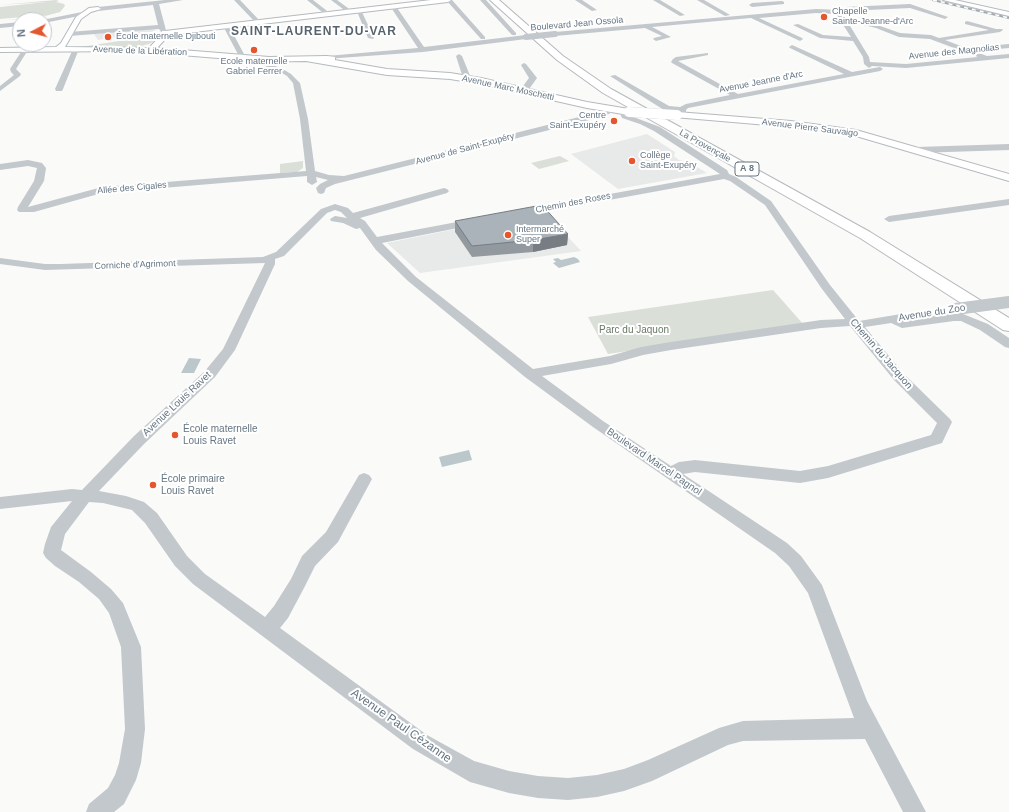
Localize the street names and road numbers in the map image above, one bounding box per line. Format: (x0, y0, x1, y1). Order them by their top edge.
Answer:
street label: Boulevard Jean Ossola (530, 15, 624, 33)
street label: Avenue des Magnolias (908, 42, 1000, 62)
street label: Avenue de la Libération (93, 44, 187, 58)
street label: Avenue Jeanne d'Arc (718, 69, 804, 95)
street label: Avenue Marc Moschetti (461, 73, 555, 103)
street label: Avenue Pierre Sauvaigo (761, 117, 859, 139)
street label: La Provençale (677, 127, 733, 165)
street label: Avenue de Saint-Exupéry (414, 131, 516, 167)
road number: A 8 (735, 162, 759, 176)
street label: Allée des Cigales (97, 180, 167, 196)
street label: Chemin des Roses (535, 190, 611, 216)
street label: Corniche d'Agrimont (94, 258, 176, 272)
street label: Avenue du Zoo (898, 302, 966, 324)
street label: Chemin du Jacquon (847, 316, 915, 392)
street label: Avenue Louis Ravet (140, 369, 214, 439)
street label: Boulevard Marcel Pagnol (604, 426, 704, 498)
street label: Avenue Paul Cézanne (348, 686, 454, 766)

